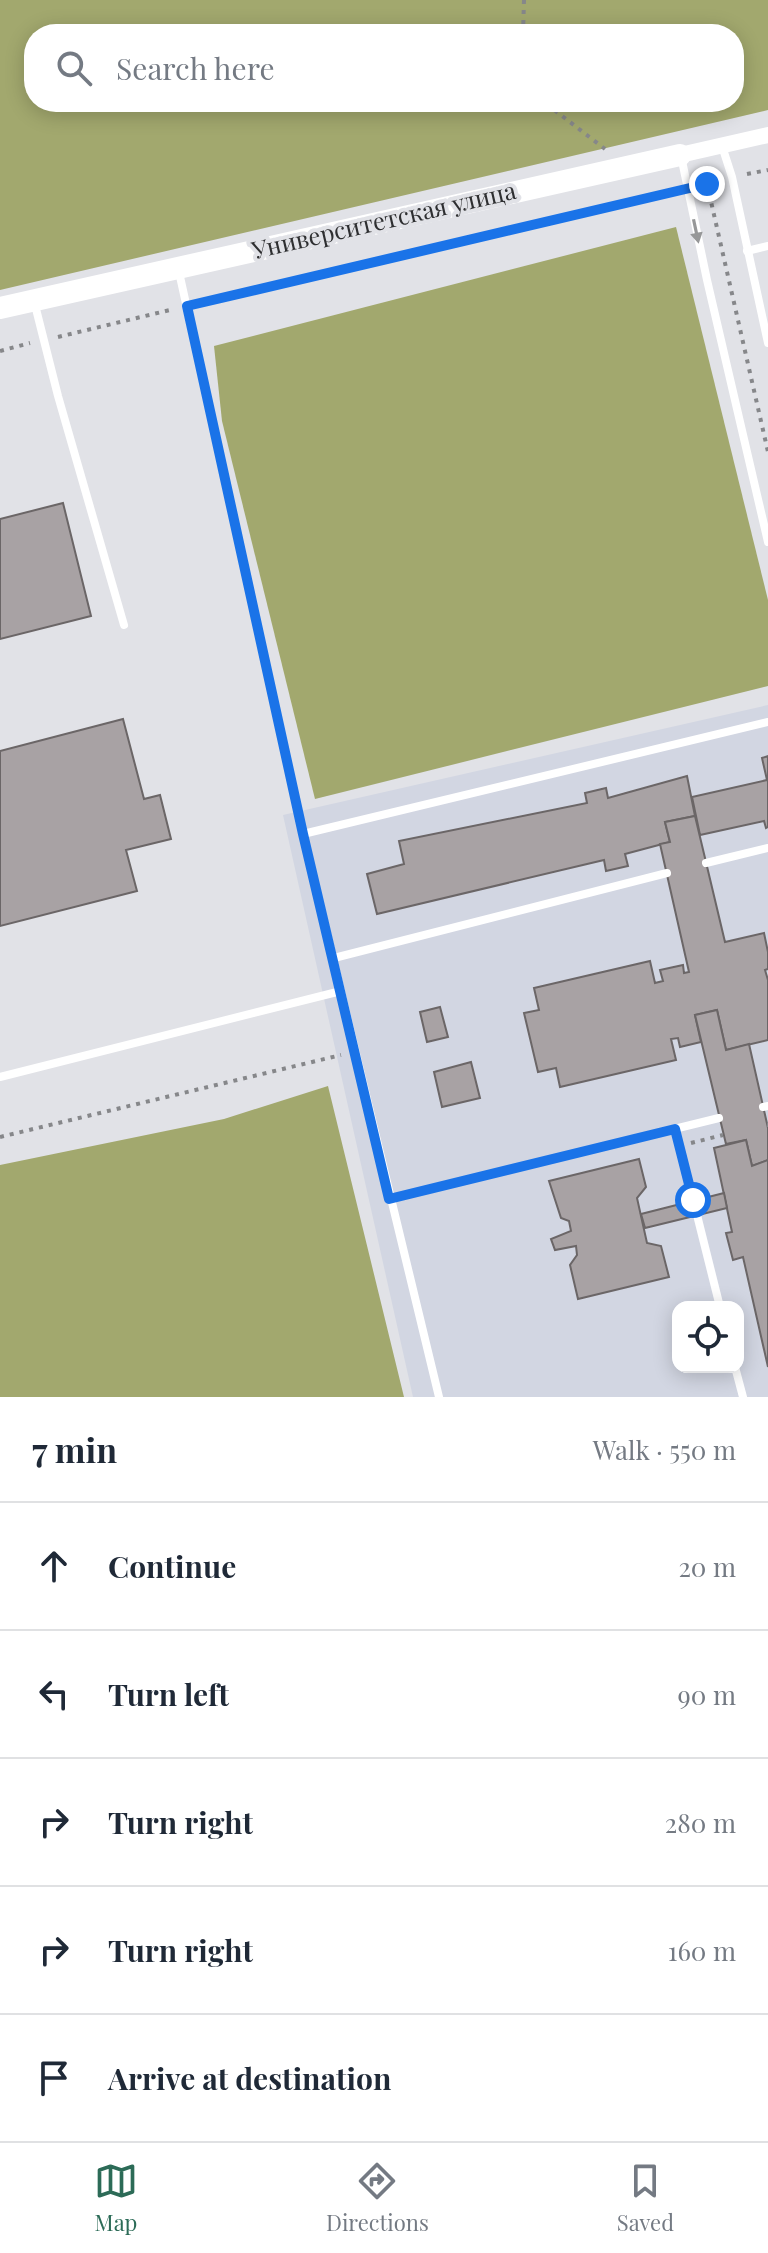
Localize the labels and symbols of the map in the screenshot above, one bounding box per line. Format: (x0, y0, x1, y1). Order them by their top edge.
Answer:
route end (689, 166, 725, 202)
street label: Университетская улица (247, 173, 519, 265)
one-way arrow (690, 219, 703, 244)
route start (675, 1182, 711, 1218)

